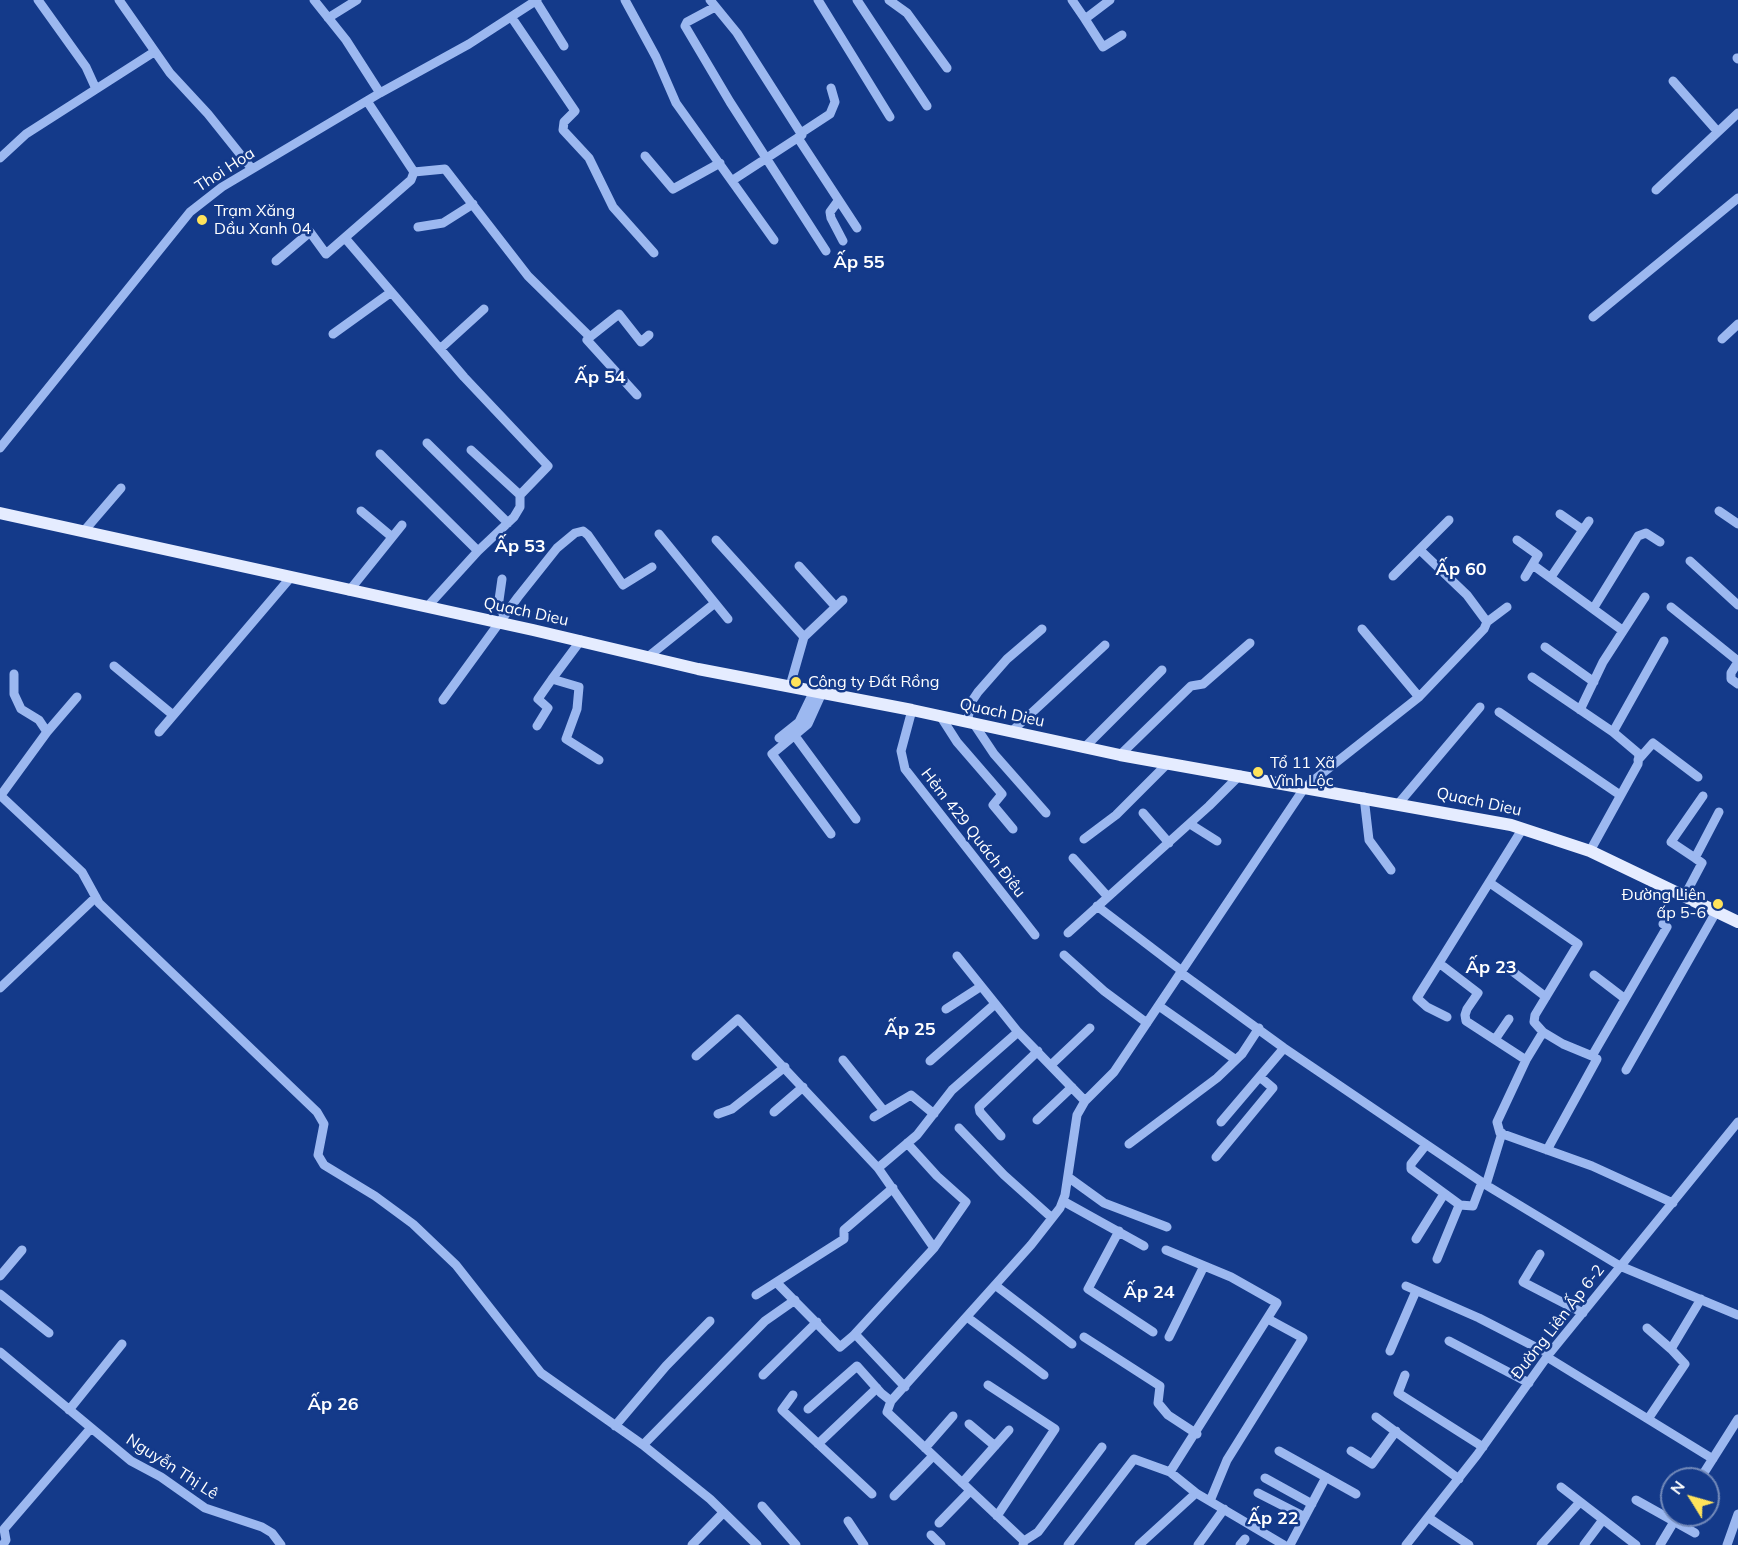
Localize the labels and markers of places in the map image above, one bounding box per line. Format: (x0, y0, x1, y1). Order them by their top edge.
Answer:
place label: Trạm Xăng Dầu Xanh 04 (214, 201, 311, 239)
marker: Trạm Xăng Dầu Xanh 04 (195, 213, 209, 227)
place label: Công ty Đất Rồng (808, 672, 939, 692)
marker: Công ty Đất Rồng (789, 675, 803, 689)
place label: Tổ 11 Xã Vĩnh Lộc (1270, 753, 1335, 791)
marker: Tổ 11 Xã Vĩnh Lộc (1251, 765, 1265, 779)
place label: Đường Liên ấp 5-6 (1622, 885, 1706, 923)
marker: Đường Liên ấp 5-6 (1711, 897, 1725, 911)

